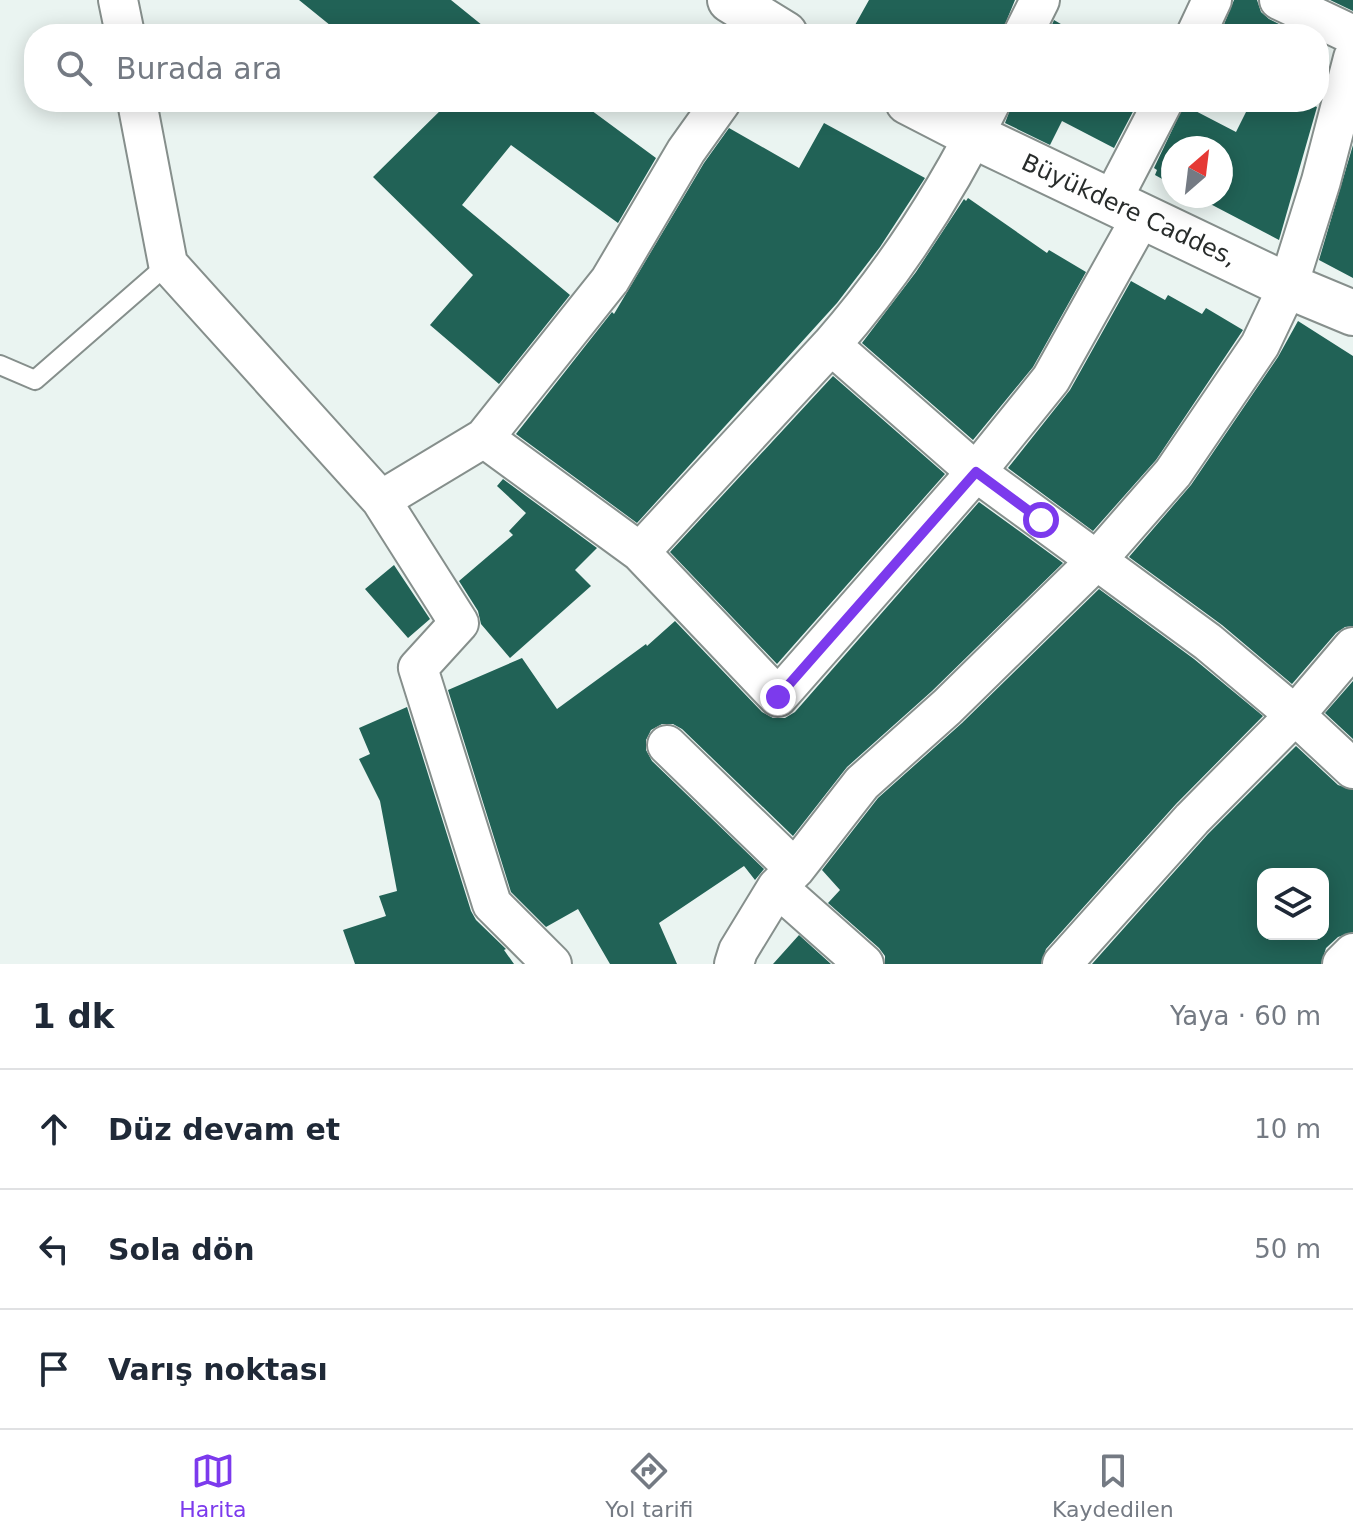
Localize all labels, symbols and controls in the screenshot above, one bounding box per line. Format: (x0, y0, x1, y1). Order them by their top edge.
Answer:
search box (24, 24, 1329, 112)
icon: search (52, 46, 96, 90)
text: Burada ara (116, 51, 282, 86)
north arrow (1161, 136, 1233, 208)
street label: Büyükdere Caddes, (1017, 148, 1241, 272)
route start (1023, 502, 1059, 538)
route end (760, 679, 796, 715)
map controls (1257, 868, 1329, 940)
button: layers (1257, 868, 1329, 940)
text: 1 dk (32, 996, 114, 1036)
text: Yaya · 60 m (1170, 1001, 1321, 1031)
icon: ahead (32, 1107, 76, 1151)
text: Düz devam et (108, 1112, 340, 1147)
text: 10 m (1254, 1114, 1321, 1144)
icon: left (32, 1227, 76, 1271)
text: Sola dön (108, 1232, 255, 1267)
text: 50 m (1254, 1234, 1321, 1264)
icon: arrive (32, 1347, 76, 1391)
text: Varış noktası (108, 1352, 328, 1387)
tab: Harita (179, 1449, 247, 1522)
tab: Yol tarifi (605, 1449, 693, 1522)
tab: Kaydedilen (1052, 1449, 1174, 1522)

